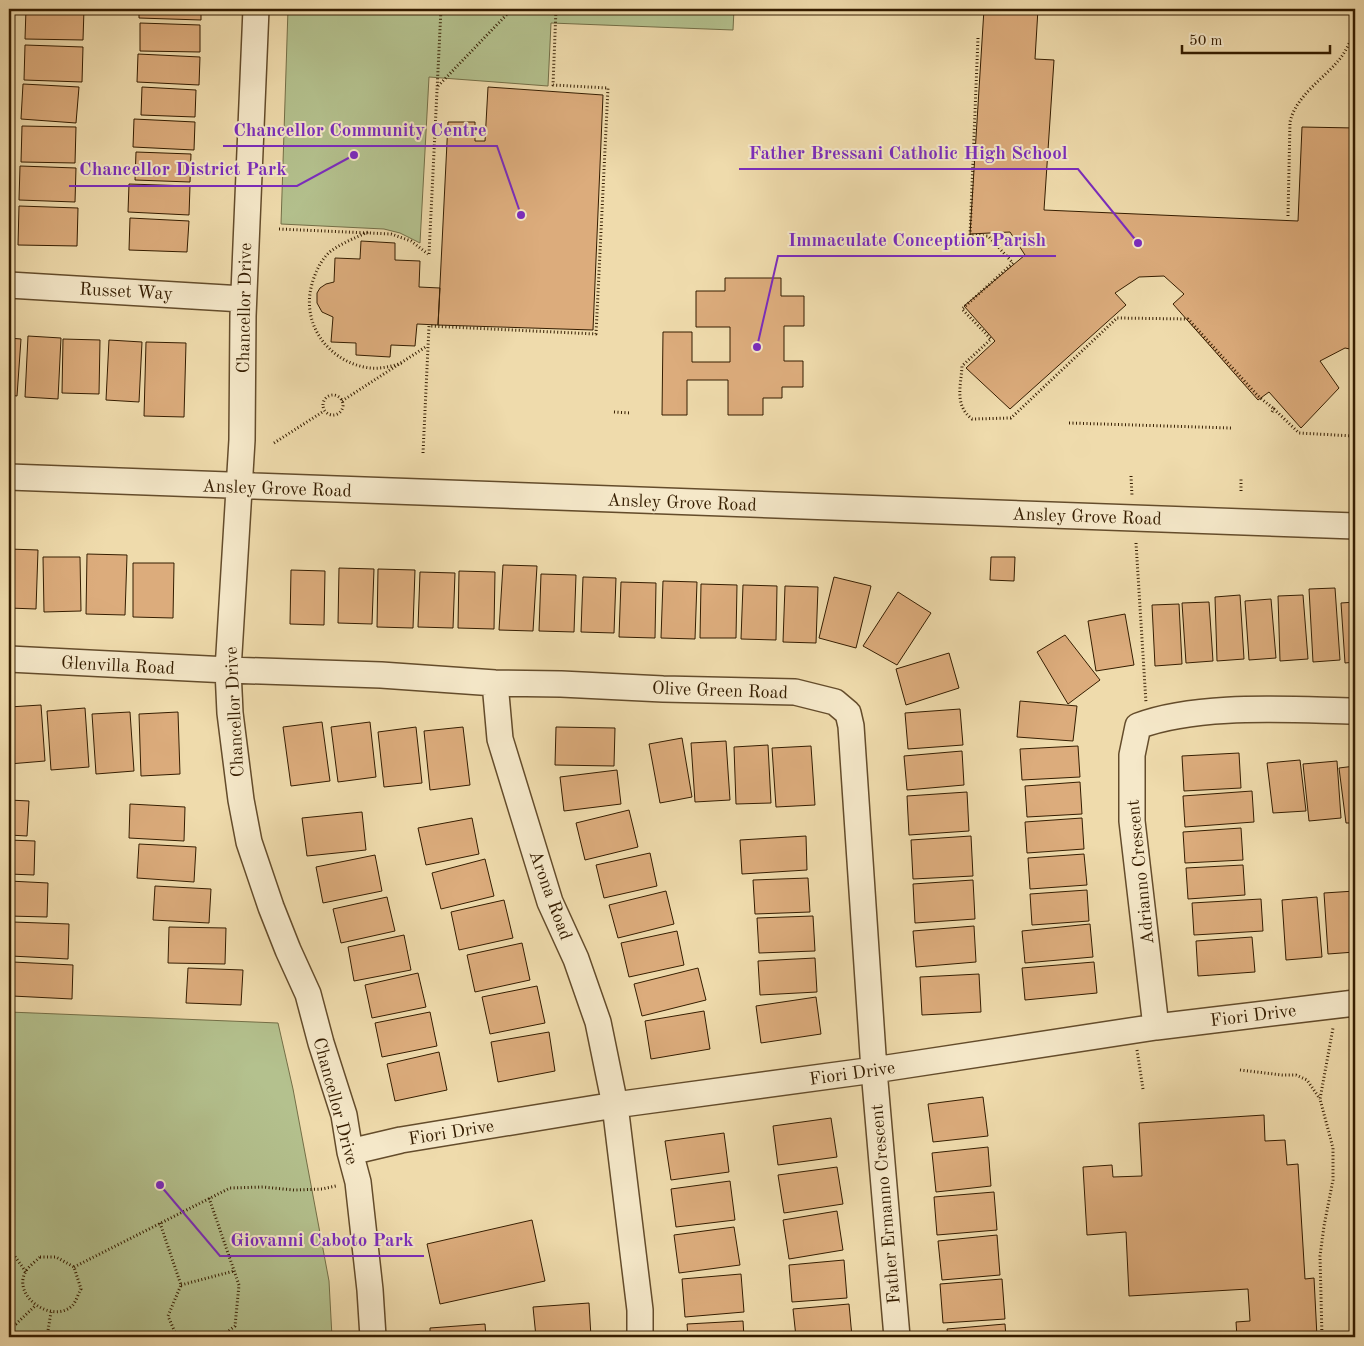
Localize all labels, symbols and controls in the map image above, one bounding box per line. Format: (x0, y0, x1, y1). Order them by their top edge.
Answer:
scale bar (1182, 22, 1329, 54)
text: 50 m (1189, 34, 1223, 49)
callout: Chancellor Community Centre (223, 112, 497, 146)
text: Chancellor Community Centre (233, 122, 487, 141)
callout: Father Bressani Catholic High School (739, 135, 1078, 169)
text: Father Bressani Catholic High School (748, 145, 1068, 164)
callout: Chancellor District Park (69, 152, 297, 186)
text: Chancellor District Park (79, 161, 287, 180)
callout: Immaculate Conception Parish (778, 222, 1056, 256)
text: Immaculate Conception Parish (788, 232, 1046, 251)
street label: Chancellor Drive (235, 242, 255, 374)
street label: Russet Way (79, 281, 174, 303)
street label: Ansley Grove Road (202, 477, 352, 501)
street label: Ansley Grove Road (607, 491, 757, 515)
street label: Ansley Grove Road (1012, 505, 1162, 529)
street label: Chancellor Drive (223, 646, 247, 778)
street label: Glenvilla Road (61, 654, 175, 678)
street label: Olive Green Road (652, 680, 788, 702)
street label: Adrianno Crescent (1124, 799, 1158, 945)
street label: Arona Road (526, 848, 575, 943)
street label: Fiori Drive (1209, 1002, 1297, 1030)
street label: Chancellor Drive (309, 1036, 361, 1167)
street label: Fiori Drive (808, 1059, 896, 1089)
street label: Father Ermanno Crescent (868, 1103, 904, 1305)
street label: Fiori Drive (407, 1117, 495, 1149)
callout: Giovanni Caboto Park (220, 1222, 424, 1256)
text: Giovanni Caboto Park (230, 1232, 414, 1251)

